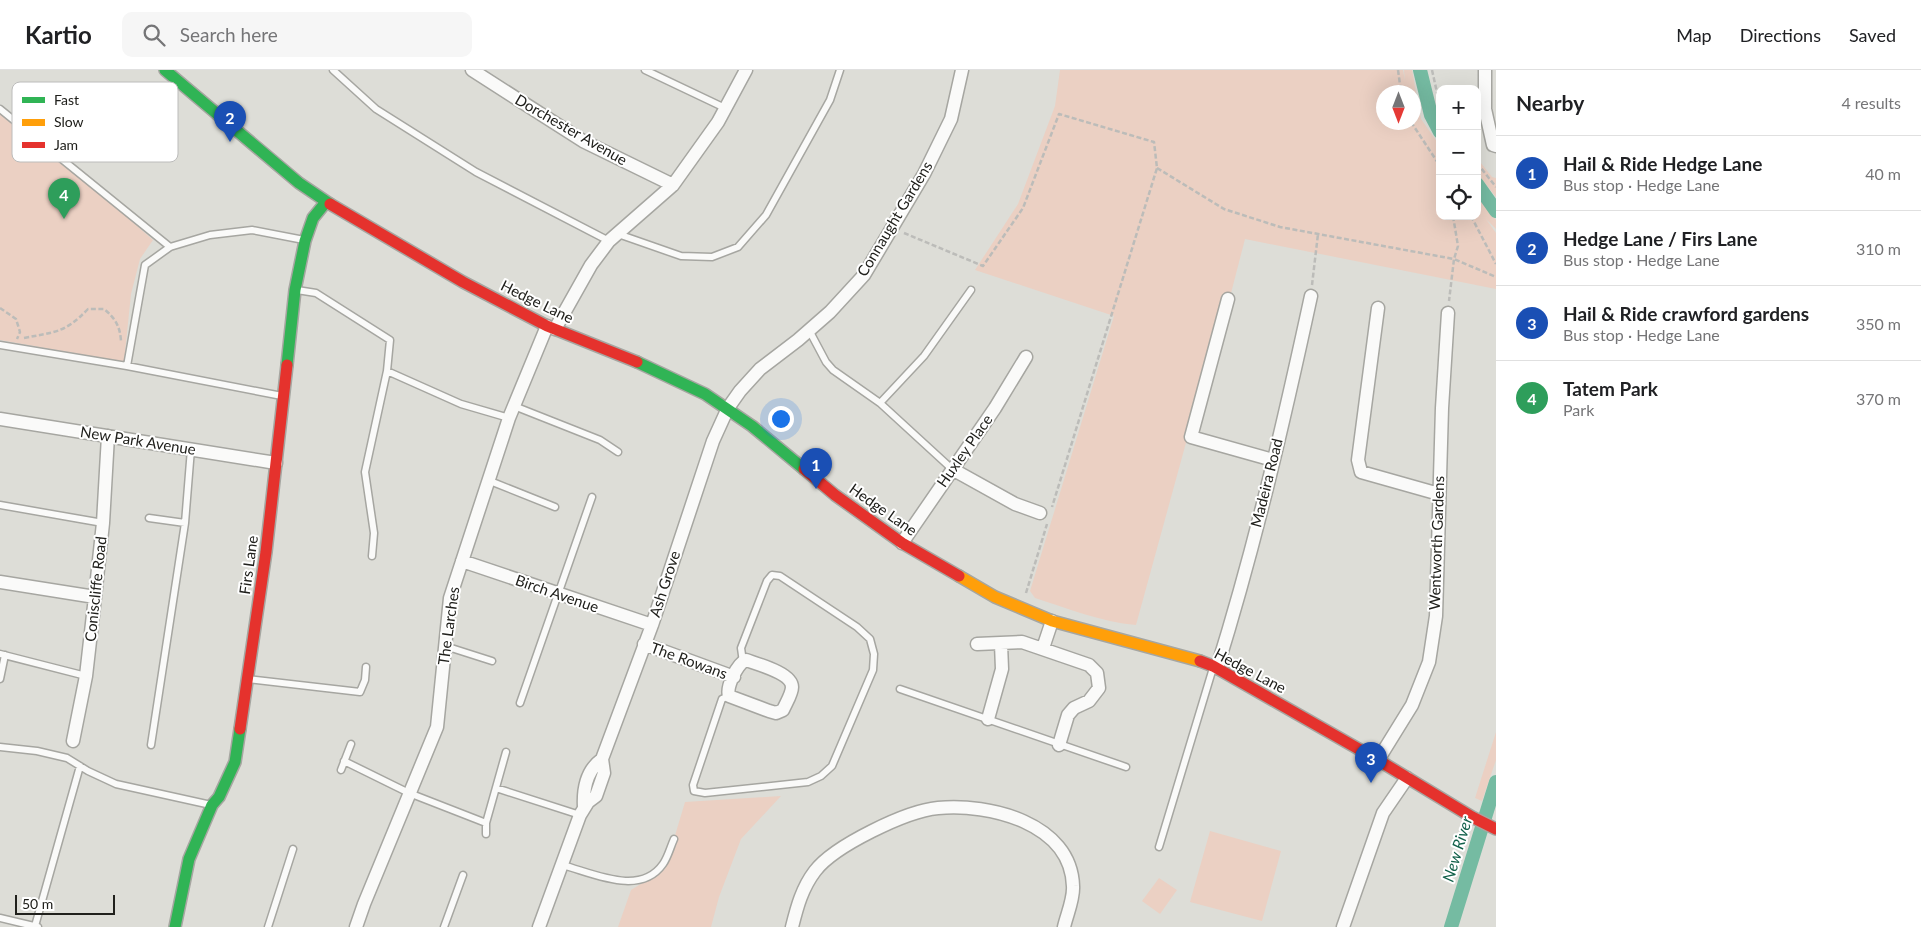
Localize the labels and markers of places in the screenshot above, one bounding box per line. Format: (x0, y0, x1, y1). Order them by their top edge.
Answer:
pin: 2 (214, 101, 246, 142)
pin: 4 (48, 178, 80, 219)
pin: 1 (800, 448, 832, 489)
pin: 3 (1355, 742, 1387, 783)

